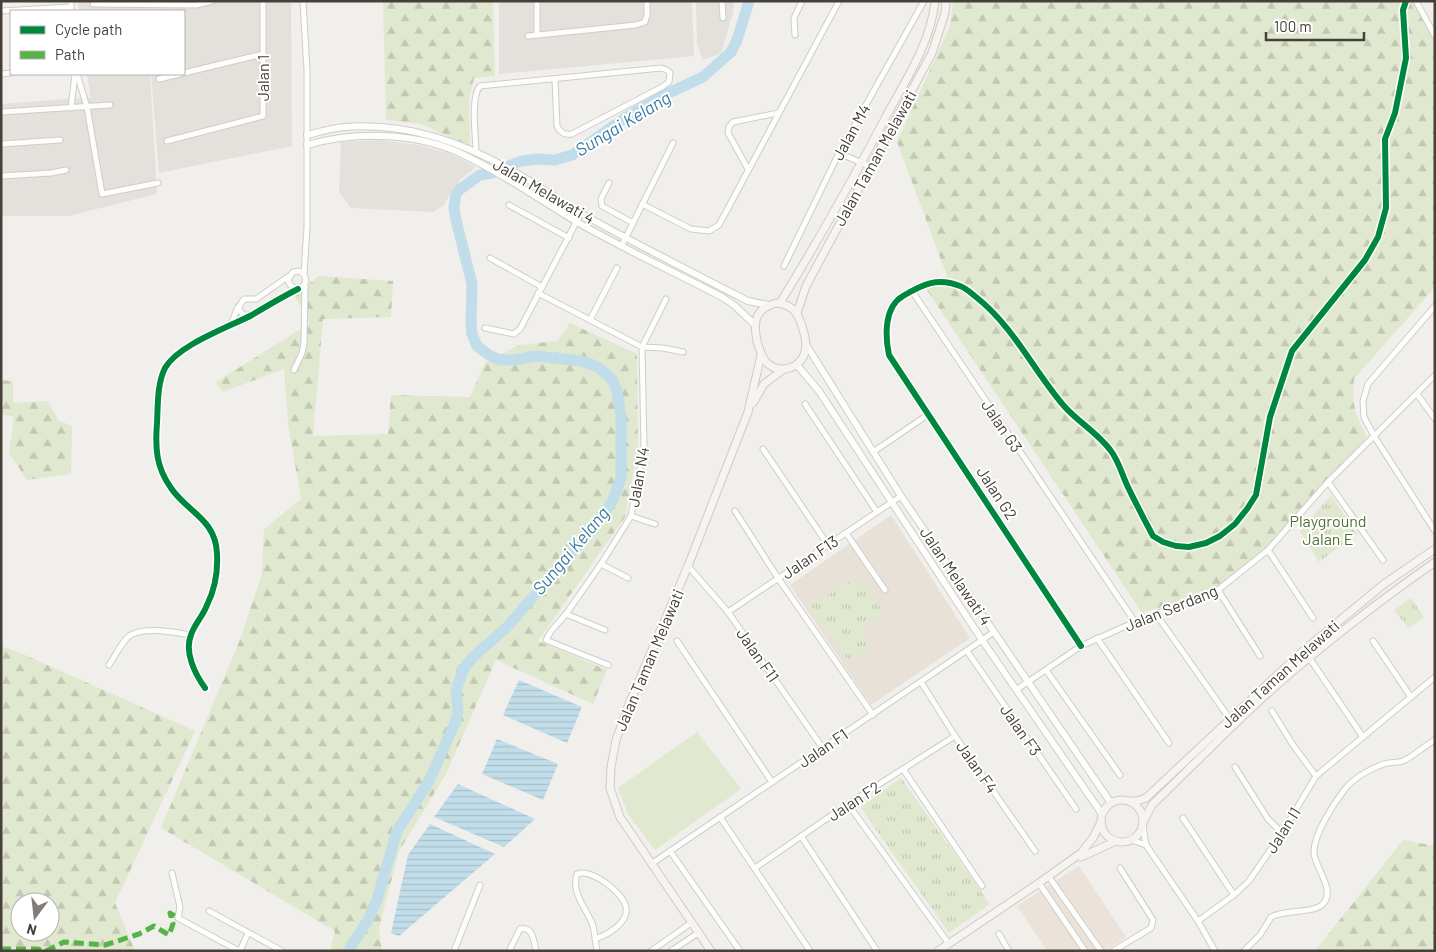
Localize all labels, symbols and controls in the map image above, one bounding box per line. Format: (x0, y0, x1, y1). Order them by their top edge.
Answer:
legend (10, 10, 185, 75)
scale bar (1266, 10, 1364, 42)
text: 100 m (1274, 17, 1312, 35)
text: Cycle path (55, 20, 122, 38)
text: Path (55, 45, 85, 63)
street label: Jalan 1 (253, 55, 272, 101)
water label: Sungai Kelang (571, 86, 674, 160)
street label: Jalan Taman Melawati (829, 86, 920, 229)
street label: Jalan M4 (827, 100, 874, 163)
street label: Jalan Melawati 4 (490, 154, 598, 227)
street label: Jalan G3 (978, 396, 1027, 456)
street label: Jalan N4 (623, 445, 652, 508)
street label: Jalan G2 (973, 463, 1022, 523)
water label: Sungai Kelang (527, 502, 613, 599)
park label: Playground Jalan E (1289, 511, 1367, 548)
street label: Jalan Melawati 4 (917, 523, 996, 628)
street label: Jalan F13 (778, 531, 842, 582)
street label: Jalan Serdang (1121, 580, 1220, 635)
street label: Jalan Taman Melawati (610, 586, 687, 734)
street label: Jalan Taman Melawati (1217, 616, 1343, 732)
street label: Jalan F11 (733, 624, 784, 685)
street label: Jalan F3 (997, 700, 1046, 759)
street label: Jalan F1 (794, 724, 851, 771)
street label: Jalan F4 (953, 737, 1002, 796)
street label: Jalan F2 (824, 777, 884, 825)
street label: Jalan I1 (1261, 803, 1304, 856)
north arrow (10, 892, 60, 942)
text: N (25, 921, 38, 939)

